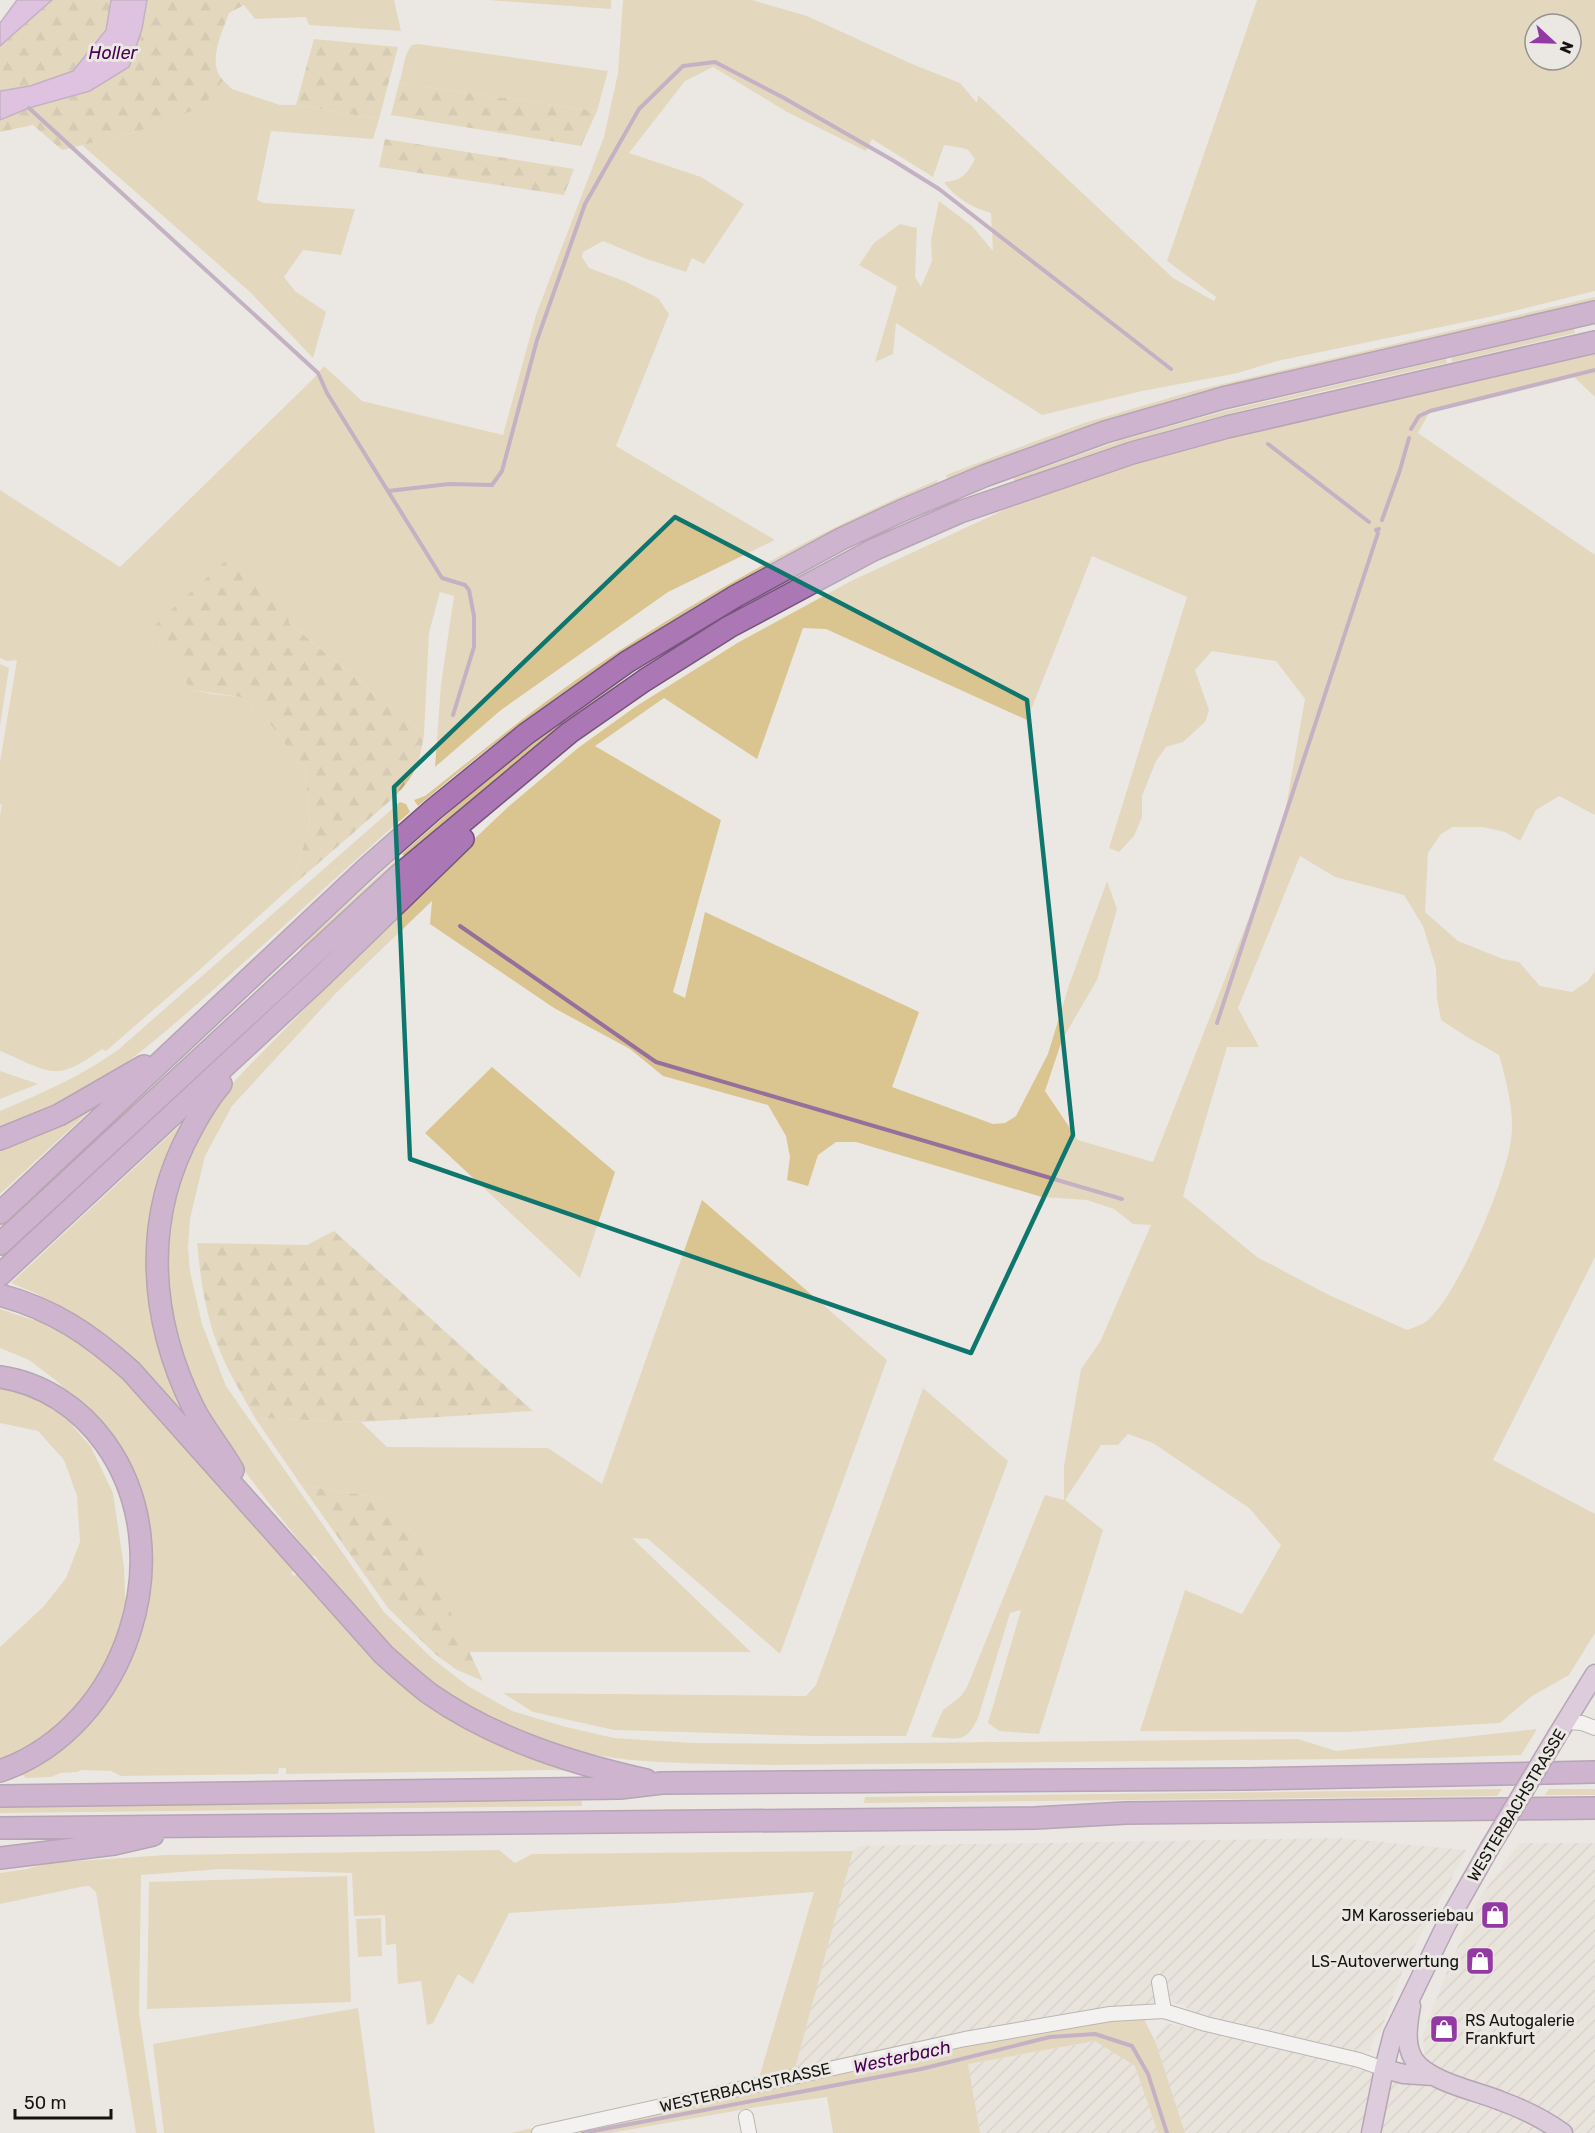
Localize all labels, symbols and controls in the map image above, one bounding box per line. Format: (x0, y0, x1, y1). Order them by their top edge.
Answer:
north arrow (1523, 12, 1583, 72)
text: N (1555, 39, 1577, 56)
water label: Holler (89, 42, 139, 64)
street label: WESTERBACHSTRASSE (1463, 1726, 1570, 1885)
shop icon: JM Karosseriebau (1479, 1899, 1511, 1931)
place label: JM Karosseriebau (1342, 1906, 1474, 1925)
shop icon: LS-Autoverwertung (1464, 1945, 1496, 1977)
place label: LS-Autoverwertung (1311, 1952, 1459, 1971)
place label: RS Autogalerie Frankfurt (1465, 2011, 1575, 2048)
shop icon: RS Autogalerie Frankfurt (1428, 2013, 1460, 2045)
water label: Westerbach (851, 2036, 953, 2078)
street label: WESTERBACHSTRASSE (658, 2059, 832, 2116)
scale bar (15, 2082, 111, 2120)
text: 50 m (24, 2092, 67, 2114)

